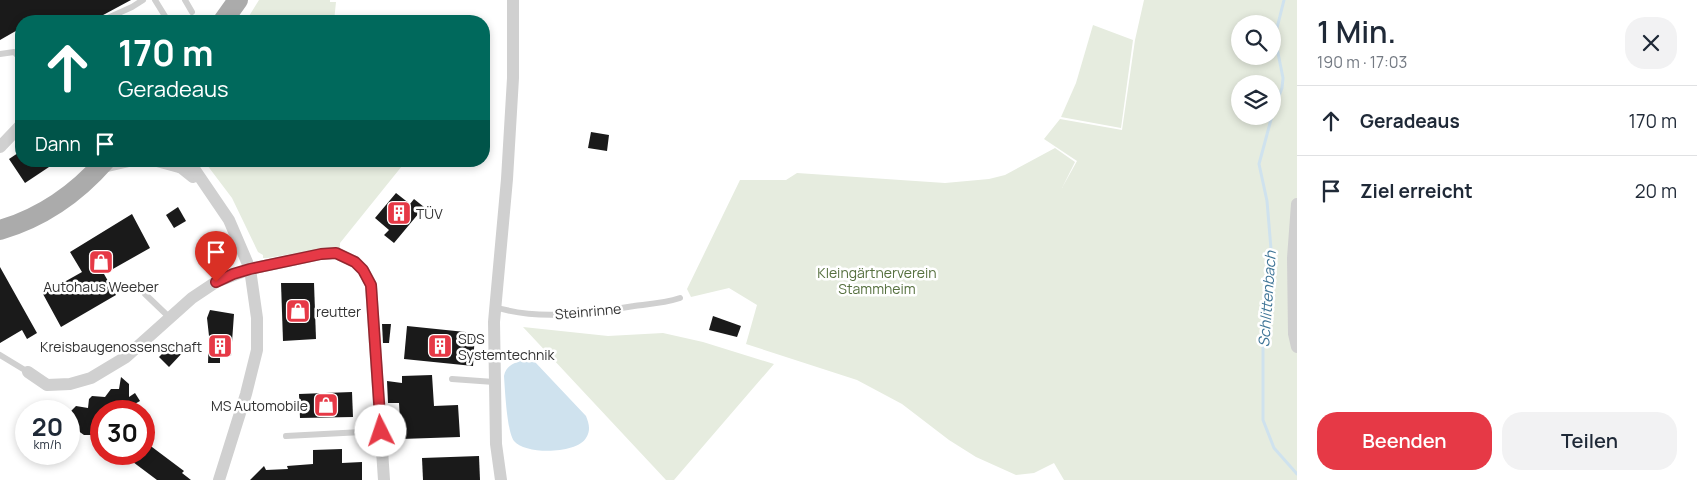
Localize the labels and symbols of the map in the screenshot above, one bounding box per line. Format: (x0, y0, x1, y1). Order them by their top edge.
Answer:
building icon: TÜV (386, 200, 412, 226)
place label: TÜV (416, 204, 443, 223)
pin (195, 231, 237, 282)
shop icon: Autohaus Weeber (88, 249, 114, 275)
water label: Schlittenbach (1253, 249, 1281, 348)
park label: Kleingärtnerverein Stammheim (817, 263, 937, 298)
place label: Autohaus Weeber (43, 277, 159, 296)
shop icon: reutter (285, 298, 311, 324)
street label: Steinrinne (554, 299, 622, 323)
place label: reutter (316, 302, 361, 321)
place label: SDS Systemtechnik (458, 329, 556, 364)
building icon: Kreisbaugenossenschaft (207, 333, 233, 359)
building icon: SDS Systemtechnik (427, 333, 453, 359)
place label: Kreisbaugenossenschaft (40, 337, 202, 356)
shop icon: MS Automobile (313, 392, 339, 418)
place label: MS Automobile (211, 396, 308, 415)
speed limit sign: 30 (90, 400, 155, 465)
position arrow (354, 404, 406, 456)

